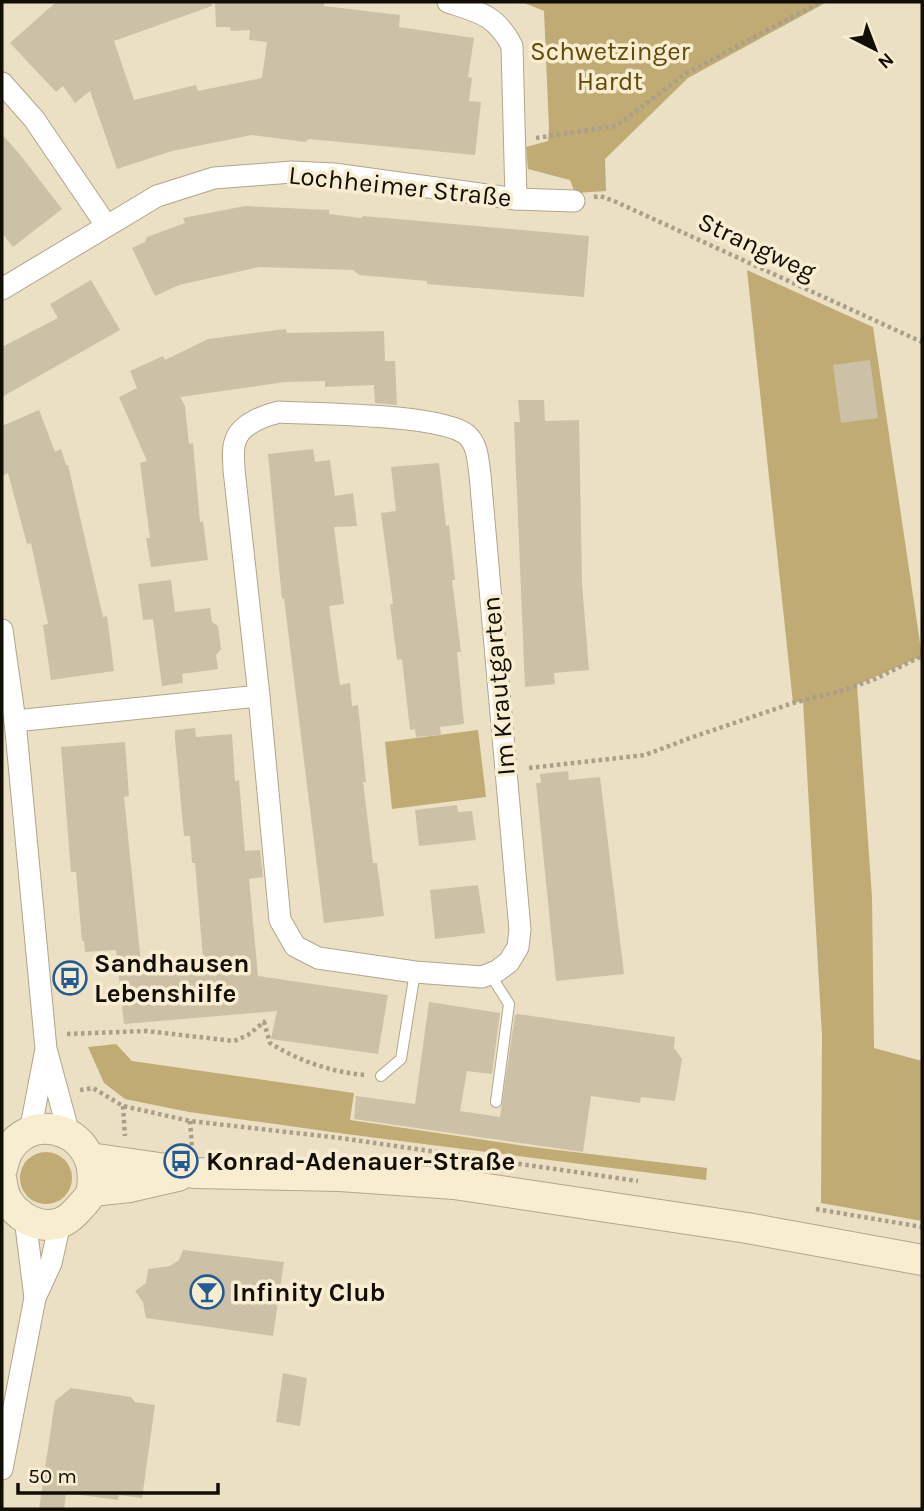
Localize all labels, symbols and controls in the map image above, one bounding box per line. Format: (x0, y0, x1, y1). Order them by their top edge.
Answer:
north arrow (840, 14, 910, 84)
park label: Schwetzinger Hardt (530, 36, 691, 97)
text: N (873, 48, 898, 74)
street label: Lochheimer Straße (287, 159, 513, 214)
street label: Strangweg (693, 206, 821, 287)
street label: Im Krautgarten (475, 595, 522, 777)
place label: Sandhausen Lebenshilfe (94, 948, 249, 1009)
bus stop icon: Sandhausen Lebenshilfe (51, 959, 89, 997)
bus stop icon: Konrad-Adenauer-Straße (162, 1142, 200, 1180)
place label: Konrad-Adenauer-Straße (206, 1146, 515, 1177)
bar icon: Infinity Club (188, 1273, 226, 1311)
place label: Infinity Club (232, 1277, 386, 1308)
scale bar (18, 1452, 217, 1496)
text: 50 m (28, 1464, 77, 1488)

